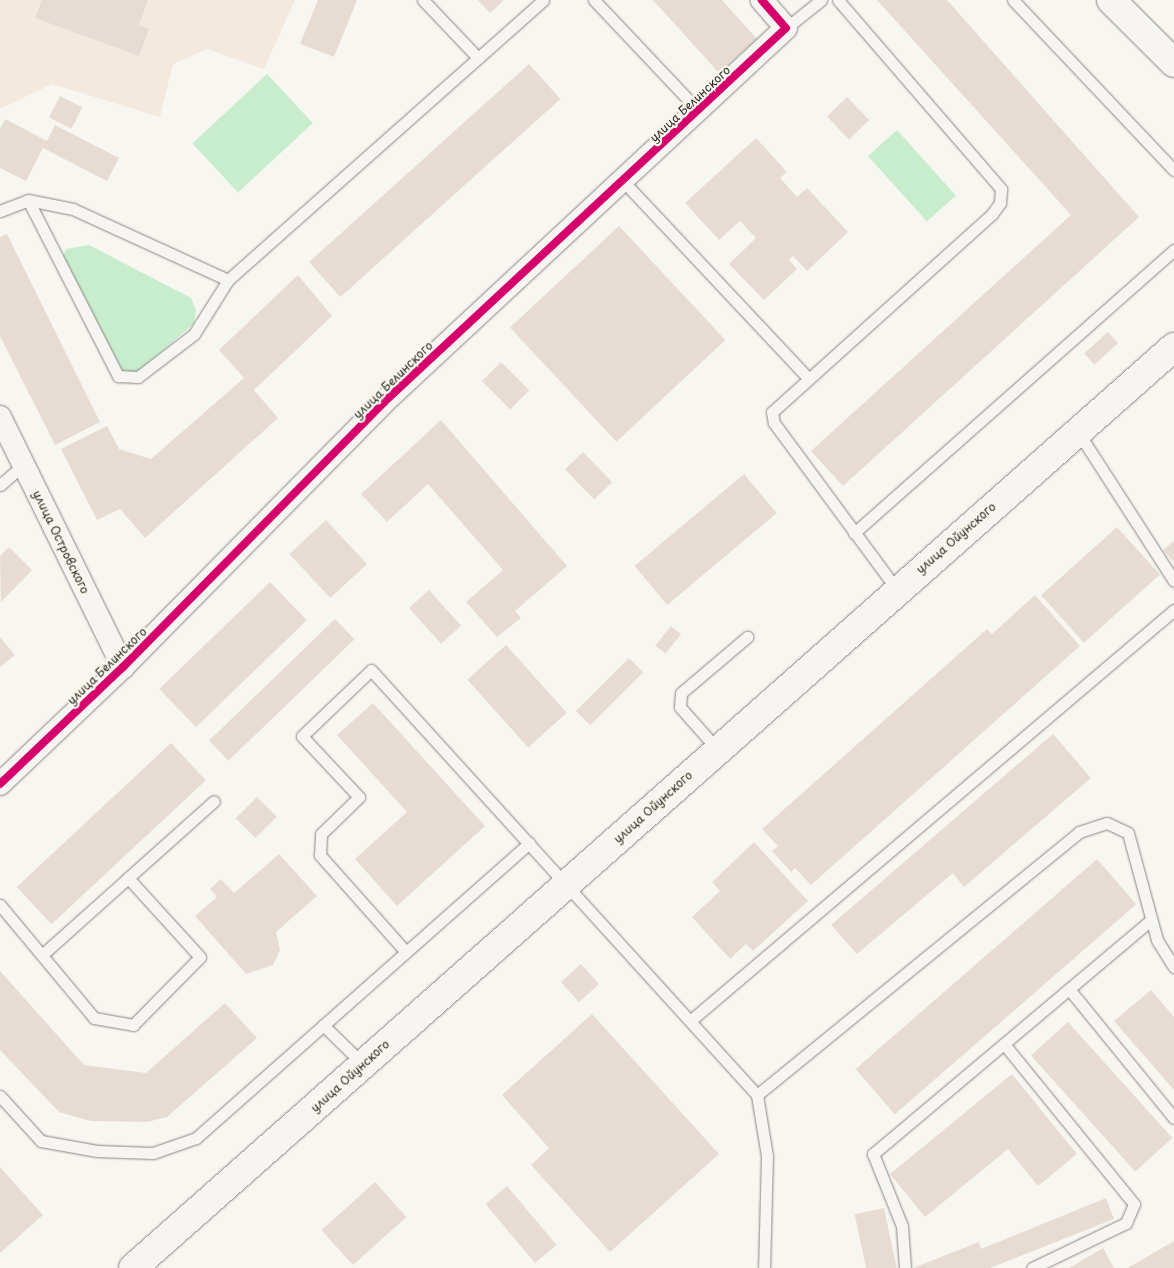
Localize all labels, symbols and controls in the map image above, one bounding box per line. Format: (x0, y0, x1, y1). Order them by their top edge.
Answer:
street label: улица Белинского (647, 63, 733, 145)
street label: улица Белинского (350, 338, 436, 422)
street label: улица Островского (30, 488, 92, 596)
street label: улица Ойунского (913, 499, 999, 577)
street label: улица Белинского (64, 624, 150, 708)
street label: улица Ойунского (610, 768, 696, 846)
street label: улица Ойунского (307, 1037, 393, 1115)

